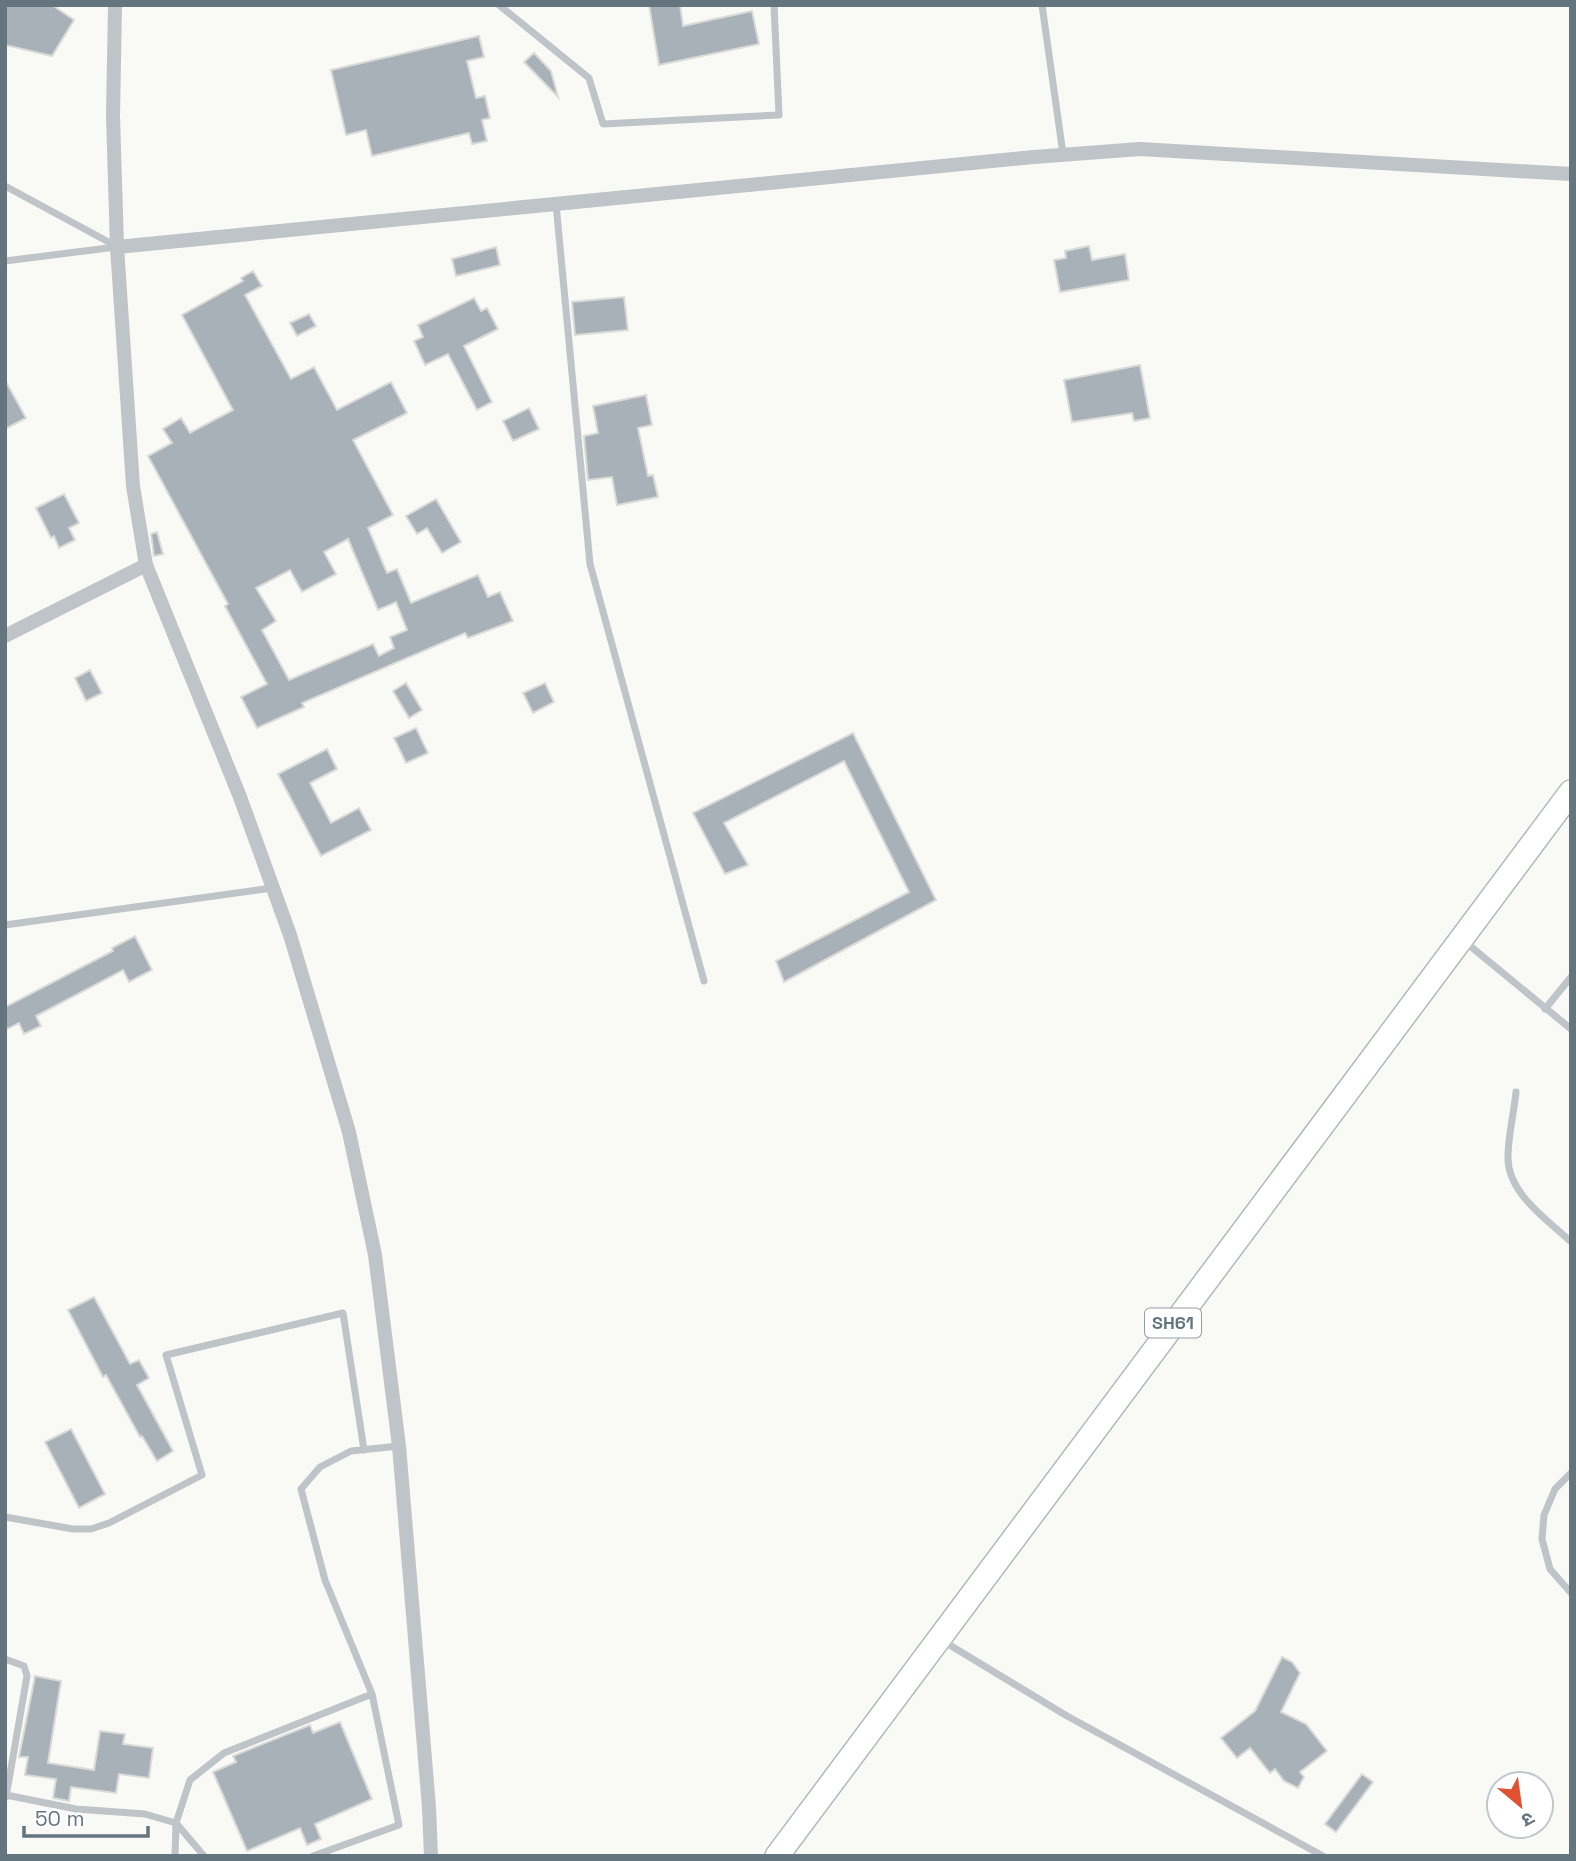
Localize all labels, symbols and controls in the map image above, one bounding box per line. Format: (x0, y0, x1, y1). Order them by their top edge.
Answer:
road number: SH61 (1145, 1308, 1201, 1338)
north arrow (1485, 1770, 1555, 1840)
scale bar (24, 1794, 149, 1838)
text: 50 m (35, 1805, 85, 1832)
text: उ (1516, 1806, 1539, 1833)

